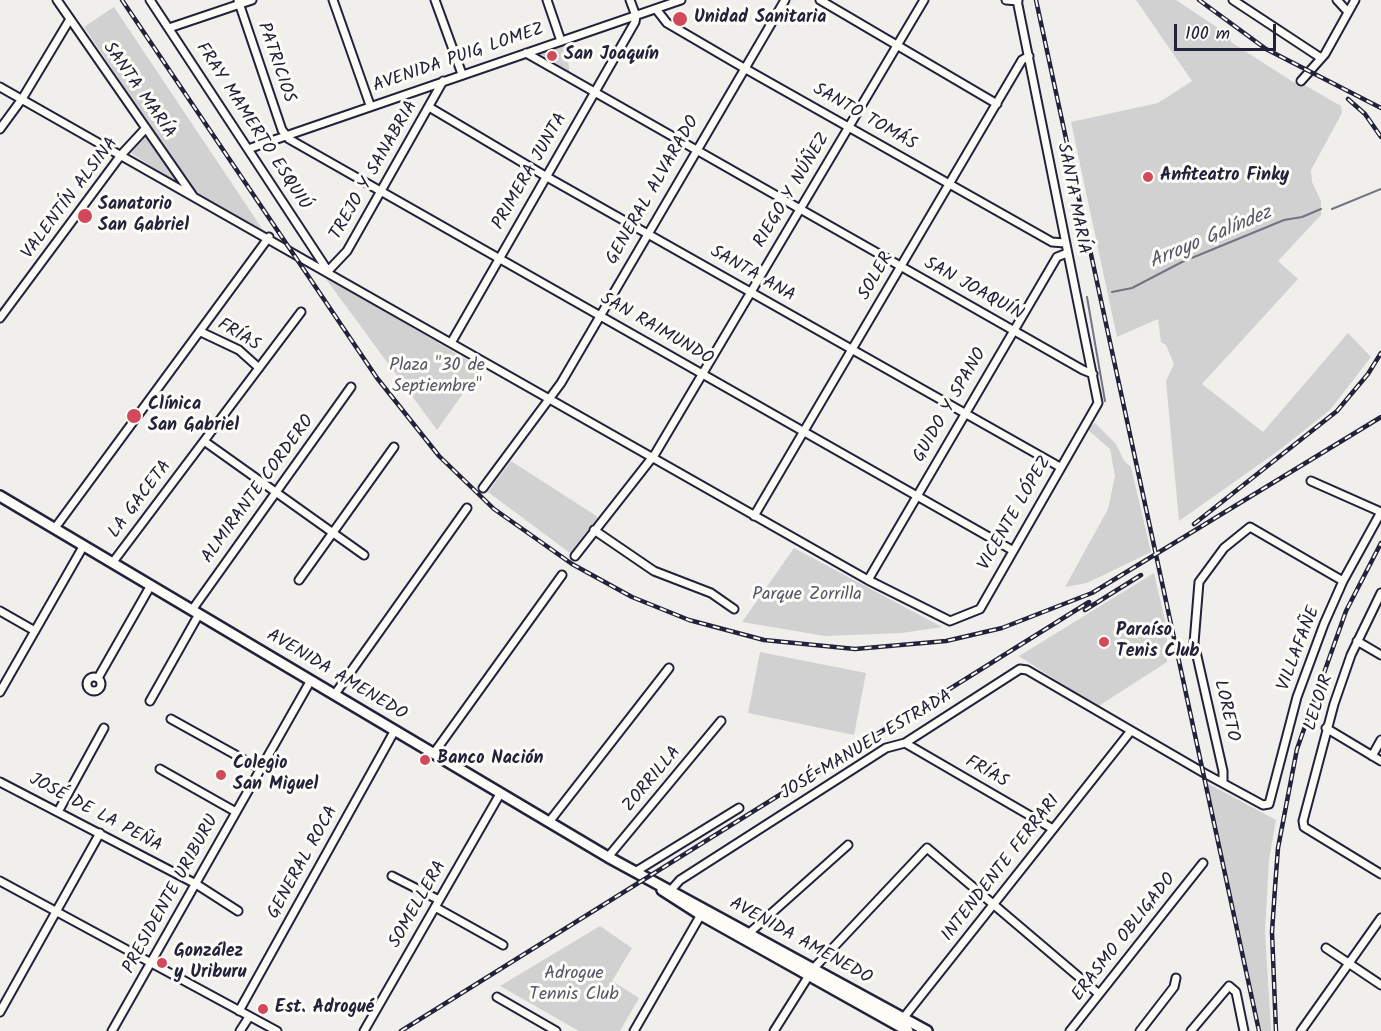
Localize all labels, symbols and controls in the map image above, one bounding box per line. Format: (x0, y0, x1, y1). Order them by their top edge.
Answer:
place label: Unidad Sanitaria (694, 8, 826, 30)
marker: Unidad Sanitaria (671, 10, 689, 28)
scale bar (1177, 12, 1279, 50)
street label: PATRICIOS (251, 20, 299, 106)
street label: AVENIDA PUIG LOMEZ (371, 20, 547, 98)
text: 100 m (1185, 20, 1230, 49)
street label: SANTA MARÍA (97, 39, 179, 143)
street label: FRAY MAMERTO ESQUIÚ (190, 39, 314, 215)
place label: San Joaquín (564, 45, 659, 67)
marker: San Joaquín (545, 49, 559, 63)
street label: SANTO TOMÁS (808, 80, 920, 156)
street label: TREJO Y SANABRIA (326, 98, 424, 244)
street label: PRIMERA JUNTA (489, 110, 573, 234)
street label: GENERAL ALVARADO (603, 113, 705, 269)
street label: RIEGO Y NÚÑEZ (750, 130, 836, 252)
street label: VALENTÍN ALSINA (18, 134, 124, 264)
street label: SANTA MARÍA (1051, 142, 1093, 256)
place label: Anfiteatro Finky (1160, 166, 1289, 188)
marker: Anfiteatro Finky (1141, 170, 1155, 184)
place label: Sanatorio San Gabriel (98, 195, 189, 238)
water label: Arroyo Galíndez (1146, 202, 1276, 276)
marker: Sanatorio San Gabriel (76, 207, 94, 225)
street label: SANTA ANA (706, 242, 798, 308)
street label: SOLER (855, 249, 899, 305)
street label: SAN JOAQUÍN (919, 254, 1027, 326)
street label: SAN RAIMUNDO (596, 289, 716, 371)
street label: FRÍAS (213, 315, 263, 357)
street label: GUIDO Y SPANO (910, 345, 992, 467)
park label: Plaza "30 de Septiembre" (389, 356, 485, 398)
place label: Clínica San Gabriel (148, 395, 239, 438)
marker: Clínica San Gabriel (125, 407, 143, 425)
street label: ALMIRANTE CORDERO (198, 412, 320, 568)
street label: VICENTE LÓPEZ (975, 453, 1057, 575)
street label: LA GACETA (105, 457, 177, 543)
park label: Parque Zorrilla (752, 585, 862, 607)
street label: VILLAFAÑE (1274, 604, 1326, 694)
place label: Paraíso Tenis Club (1116, 621, 1199, 664)
street label: AVENIDA AMENEDO (262, 626, 410, 726)
marker: Paraíso Tenis Club (1097, 635, 1111, 649)
street label: LELOIR (1301, 672, 1339, 734)
street label: LORETO (1207, 678, 1243, 744)
street label: JOSÉ MANUEL ESTRADA (777, 686, 957, 806)
street label: ZORRILLA (619, 743, 687, 817)
place label: Banco Nación (437, 749, 543, 771)
street label: FRÍAS (961, 752, 1011, 794)
marker: Banco Nación (418, 753, 432, 767)
place label: Colegio San Miguel (233, 754, 318, 796)
marker: Colegio San Miguel (214, 768, 228, 782)
street label: JOSÉ DE LA PEÑA (25, 770, 165, 858)
street label: INTENDENTE FERRARI (938, 792, 1066, 946)
street label: GENERAL ROCA (264, 803, 344, 923)
street label: PRESIDENTE URIBURU (119, 812, 225, 978)
street label: SOMELLERA (385, 858, 453, 952)
street label: ERASMO OBLIGADO (1068, 870, 1182, 1006)
street label: AVENIDA AMENEDO (725, 894, 875, 990)
place label: González y Uriburu (174, 942, 246, 984)
marker: González y Uriburu (155, 956, 169, 970)
park label: Adrogue Tennis Club (529, 964, 619, 1006)
place label: Est. Adrogué (275, 998, 374, 1020)
marker: Est. Adrogué (256, 1002, 270, 1016)

